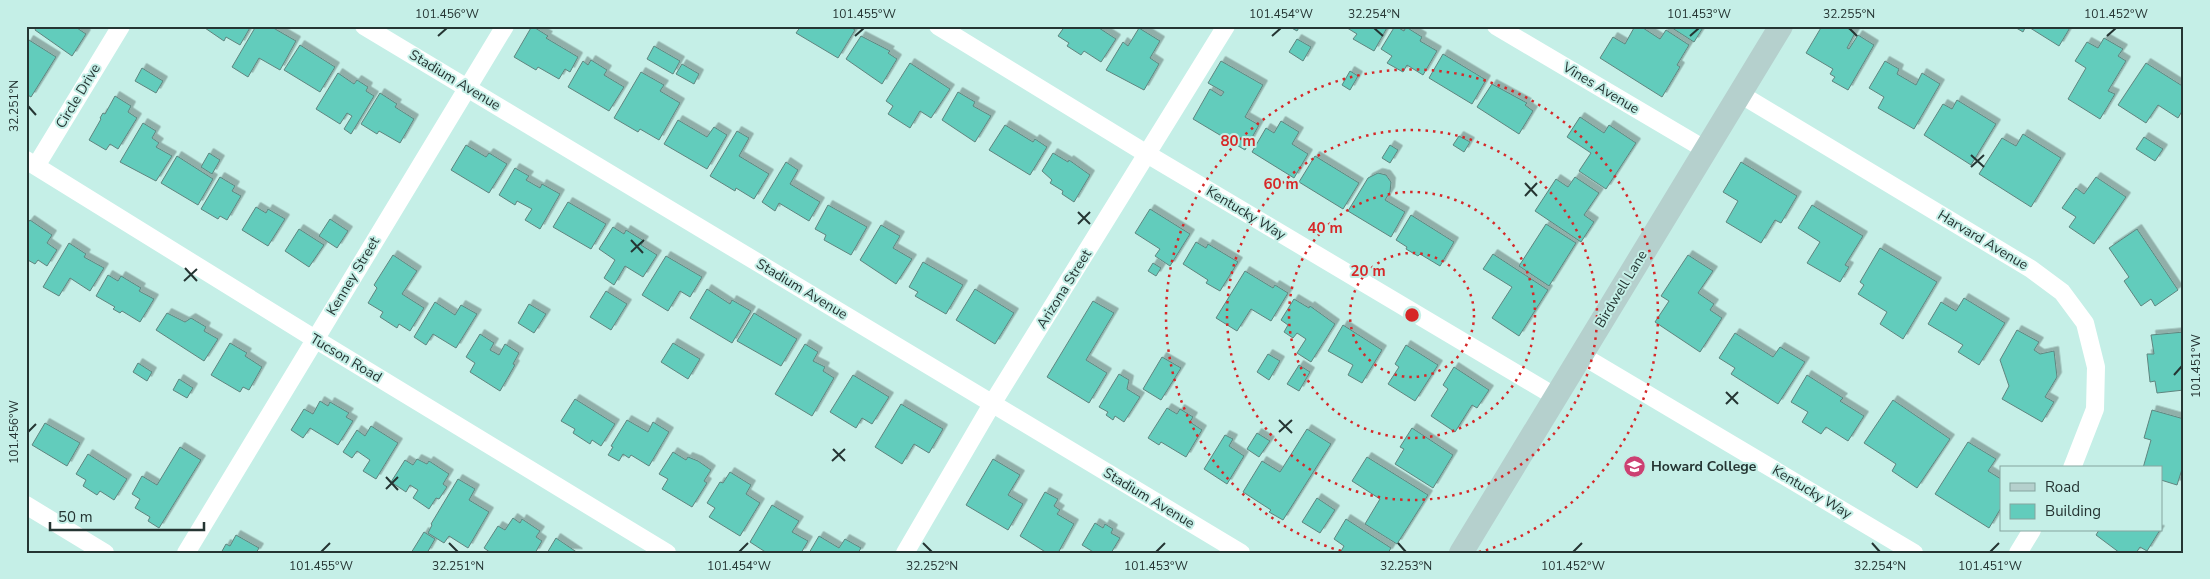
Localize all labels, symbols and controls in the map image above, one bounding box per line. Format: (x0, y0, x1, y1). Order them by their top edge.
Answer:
text: 101.456°W (415, 6, 479, 22)
text: 101.455°W (832, 6, 896, 22)
text: 101.454°W (1249, 6, 1313, 22)
text: 32.254°N (1348, 6, 1400, 22)
text: 101.453°W (1667, 6, 1731, 22)
text: 32.255°N (1823, 6, 1875, 22)
text: 101.452°W (2084, 6, 2148, 22)
street label: Stadium Avenue (406, 45, 504, 115)
street label: Vines Avenue (1558, 57, 1643, 118)
street label: Circle Drive (51, 60, 105, 132)
text: 32.251°N (6, 80, 22, 132)
text: 80 m (1220, 131, 1256, 151)
text: 60 m (1263, 174, 1299, 194)
street label: Kentucky Way (1203, 182, 1290, 245)
street label: Harvard Avenue (1934, 206, 2032, 274)
text: 40 m (1307, 218, 1343, 238)
street label: Kenney Street (322, 233, 384, 319)
street label: Arizona Street (1032, 246, 1096, 332)
street label: Birdwell Lane (1590, 247, 1652, 331)
street label: Stadium Avenue (753, 254, 851, 324)
text: 20 m (1350, 261, 1386, 281)
centre of rings (1403, 306, 1421, 324)
street label: Tucson Road (307, 329, 385, 387)
text: 101.451°W (2188, 334, 2204, 398)
text: 101.456°W (6, 400, 22, 464)
school or university icon: Howard College (1623, 454, 1647, 478)
place label: Howard College (1651, 457, 1757, 476)
street label: Kentucky Way (1769, 461, 1856, 524)
street label: Stadium Avenue (1100, 463, 1198, 533)
legend (2000, 466, 2162, 532)
text: Road (2045, 477, 2080, 497)
scale bar (50, 499, 204, 531)
text: Building (2045, 501, 2101, 521)
text: 50 m (58, 507, 93, 527)
text: 101.455°W (289, 558, 353, 574)
text: 32.251°N (432, 558, 484, 574)
text: 101.454°W (707, 558, 771, 574)
text: 32.252°N (906, 558, 958, 574)
text: 101.453°W (1124, 558, 1188, 574)
text: 32.253°N (1380, 558, 1432, 574)
text: 101.452°W (1541, 558, 1605, 574)
text: 32.254°N (1854, 558, 1906, 574)
text: 101.451°W (1958, 558, 2022, 574)

